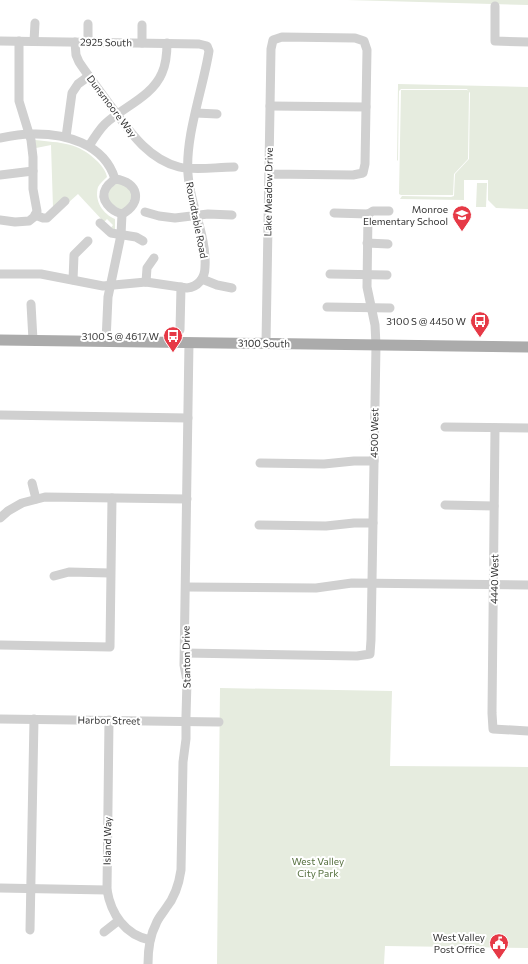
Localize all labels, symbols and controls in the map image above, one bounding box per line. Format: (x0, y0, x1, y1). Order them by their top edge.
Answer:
street label: 2925 South (80, 36, 132, 48)
street label: Dunsmoore Way (85, 72, 139, 140)
street label: Lake Meadow Drive (261, 147, 275, 237)
street label: Roundtable Road (184, 181, 210, 260)
place label: Monroe Elementary School (363, 203, 448, 227)
school or university icon: Monroe Elementary School (451, 204, 473, 232)
bus stop icon: 3100 S @ 4450 W (469, 310, 491, 338)
place label: 3100 S @ 4450 W (386, 315, 466, 327)
bus stop icon: 3100 S @ 4617 W (162, 325, 184, 353)
place label: 3100 S @ 4617 W (82, 330, 159, 342)
street label: 3100 South (238, 337, 290, 349)
street label: 4500 West (368, 408, 380, 458)
street label: 4440 West (488, 554, 500, 604)
street label: Stanton Drive (179, 626, 193, 688)
street label: Harbor Street (78, 713, 140, 727)
street label: Island Way (101, 817, 113, 865)
park label: West Valley City Park (292, 855, 344, 879)
place label: West Valley Post Office (433, 931, 485, 955)
public building icon: West Valley Post Office (488, 932, 510, 960)

